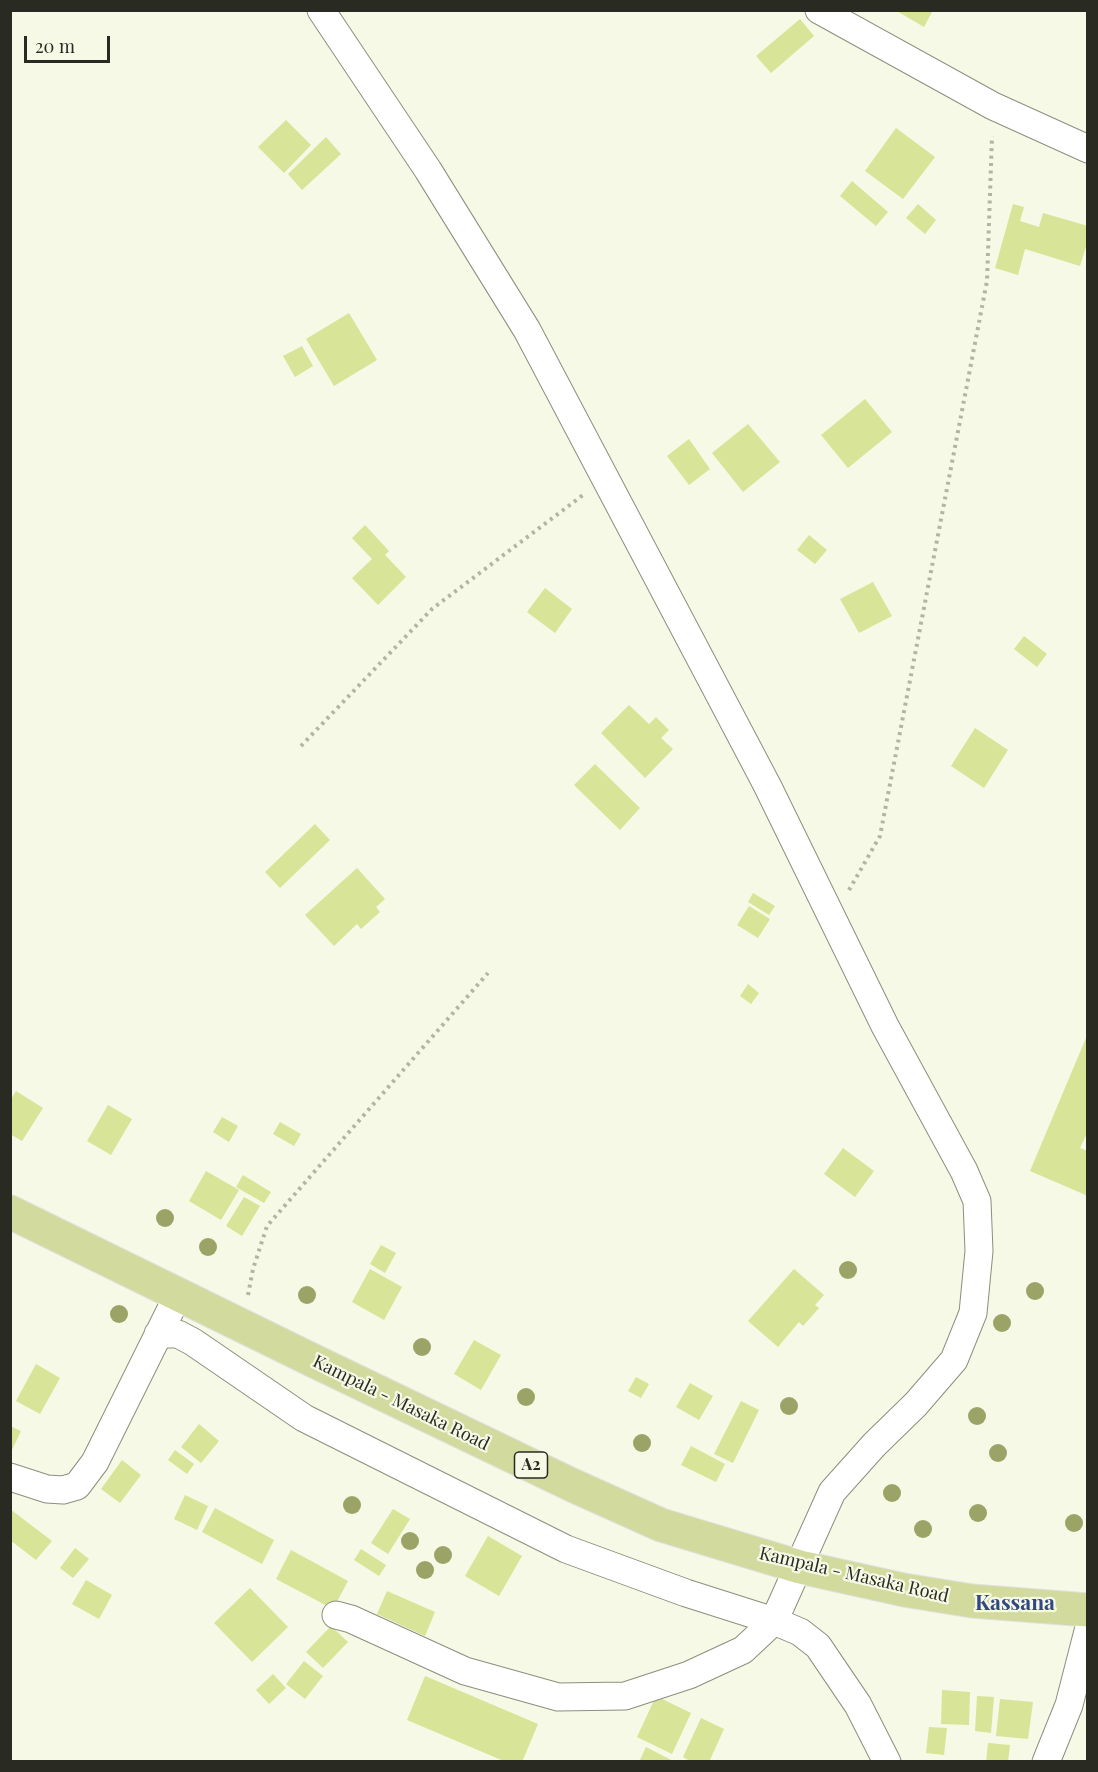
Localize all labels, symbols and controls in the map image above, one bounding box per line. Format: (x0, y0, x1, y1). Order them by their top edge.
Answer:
scale bar (27, 24, 112, 62)
text: 20 m (35, 34, 75, 58)
street label: Kampala - Masaka Road (309, 1351, 493, 1455)
road number: A2 (514, 1452, 548, 1478)
street label: Kampala - Masaka Road (757, 1543, 951, 1607)
district label: Kassana (975, 1590, 1055, 1616)

